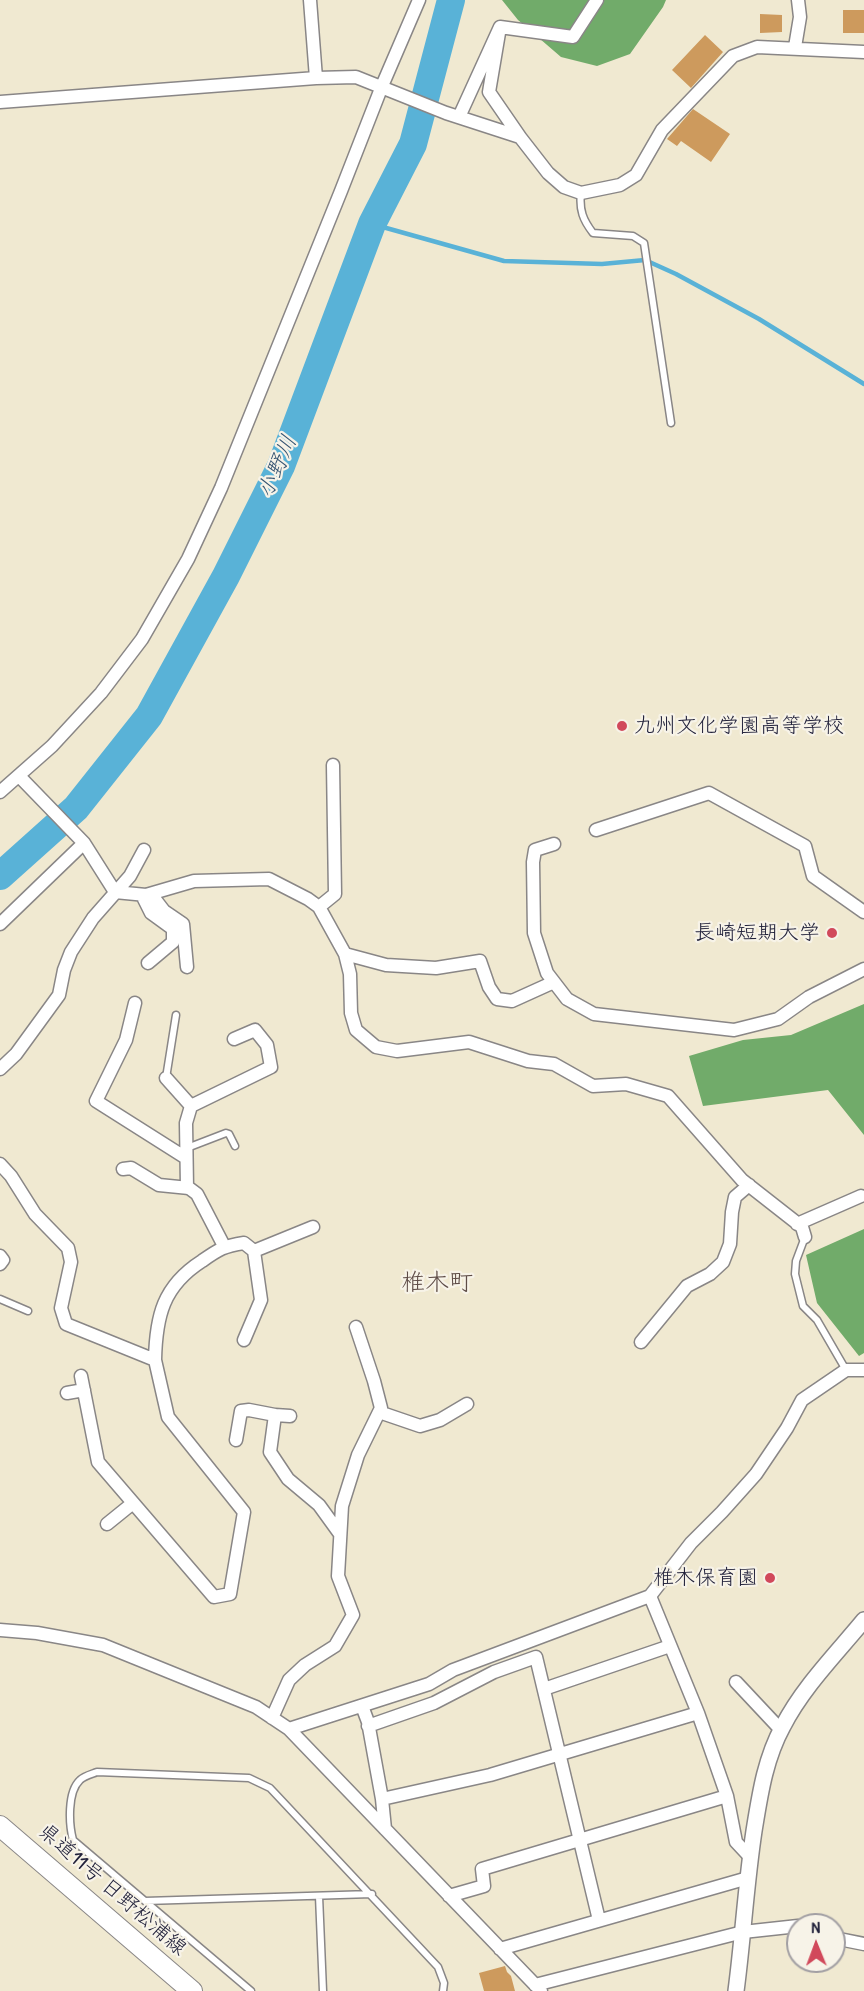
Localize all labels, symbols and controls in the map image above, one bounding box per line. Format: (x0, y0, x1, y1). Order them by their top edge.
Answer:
water label: 小野川 (253, 431, 303, 503)
place label: 九州文化学園高等学校 (634, 713, 844, 739)
marker: 九州文化学園高等学校 (615, 719, 629, 733)
place label: 長崎短期大学 (694, 920, 820, 946)
marker: 長崎短期大学 (825, 926, 839, 940)
district label: 椎木町 (401, 1270, 473, 1298)
place label: 椎木保育園 (653, 1565, 758, 1591)
marker: 椎木保育園 (763, 1571, 777, 1585)
street label: 県道11号 日野松浦線 (33, 1819, 191, 1961)
north arrow (786, 1913, 846, 1973)
text: N (811, 1916, 820, 1938)

